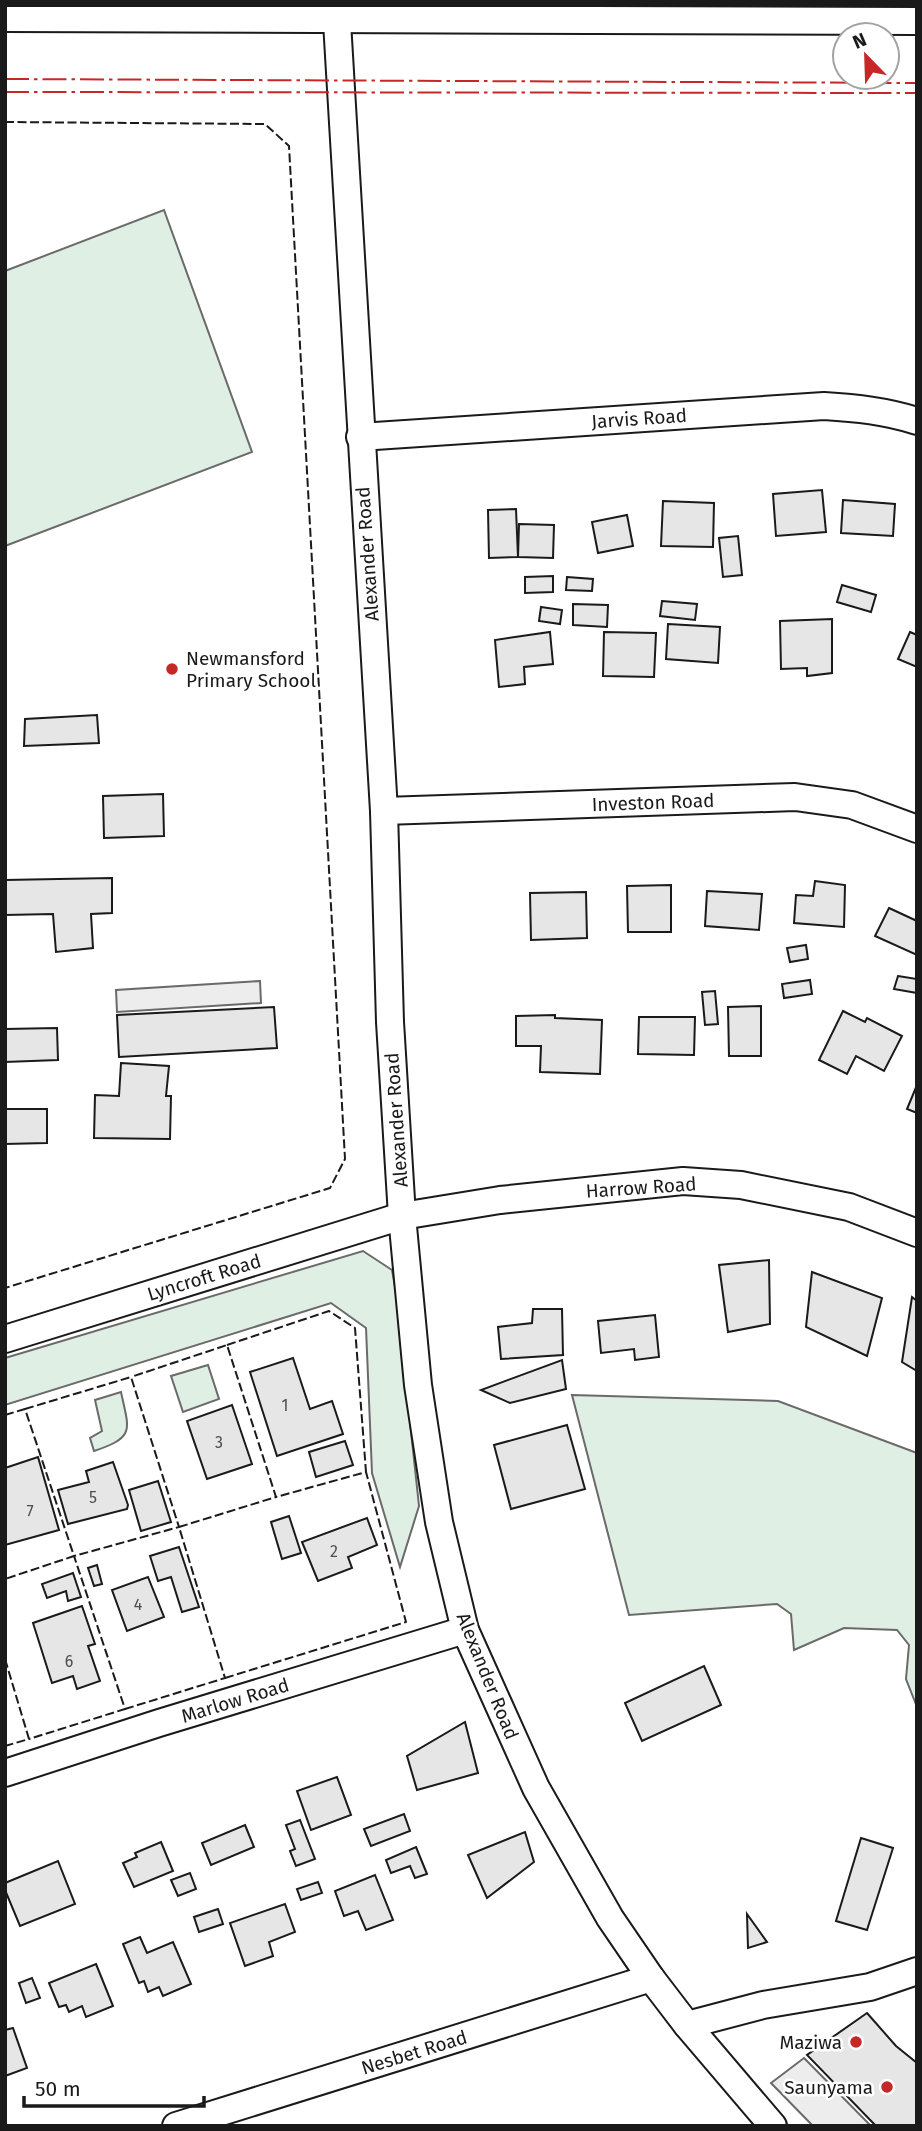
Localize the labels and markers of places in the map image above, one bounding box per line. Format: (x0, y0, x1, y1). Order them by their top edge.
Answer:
place label: Newmansford Primary School (186, 647, 316, 692)
marker: Newmansford Primary School (164, 661, 180, 677)
place label: Maziwa (779, 2031, 842, 2054)
marker: Maziwa (848, 2034, 864, 2050)
place label: Saunyama (784, 2076, 873, 2099)
marker: Saunyama (879, 2079, 895, 2095)

